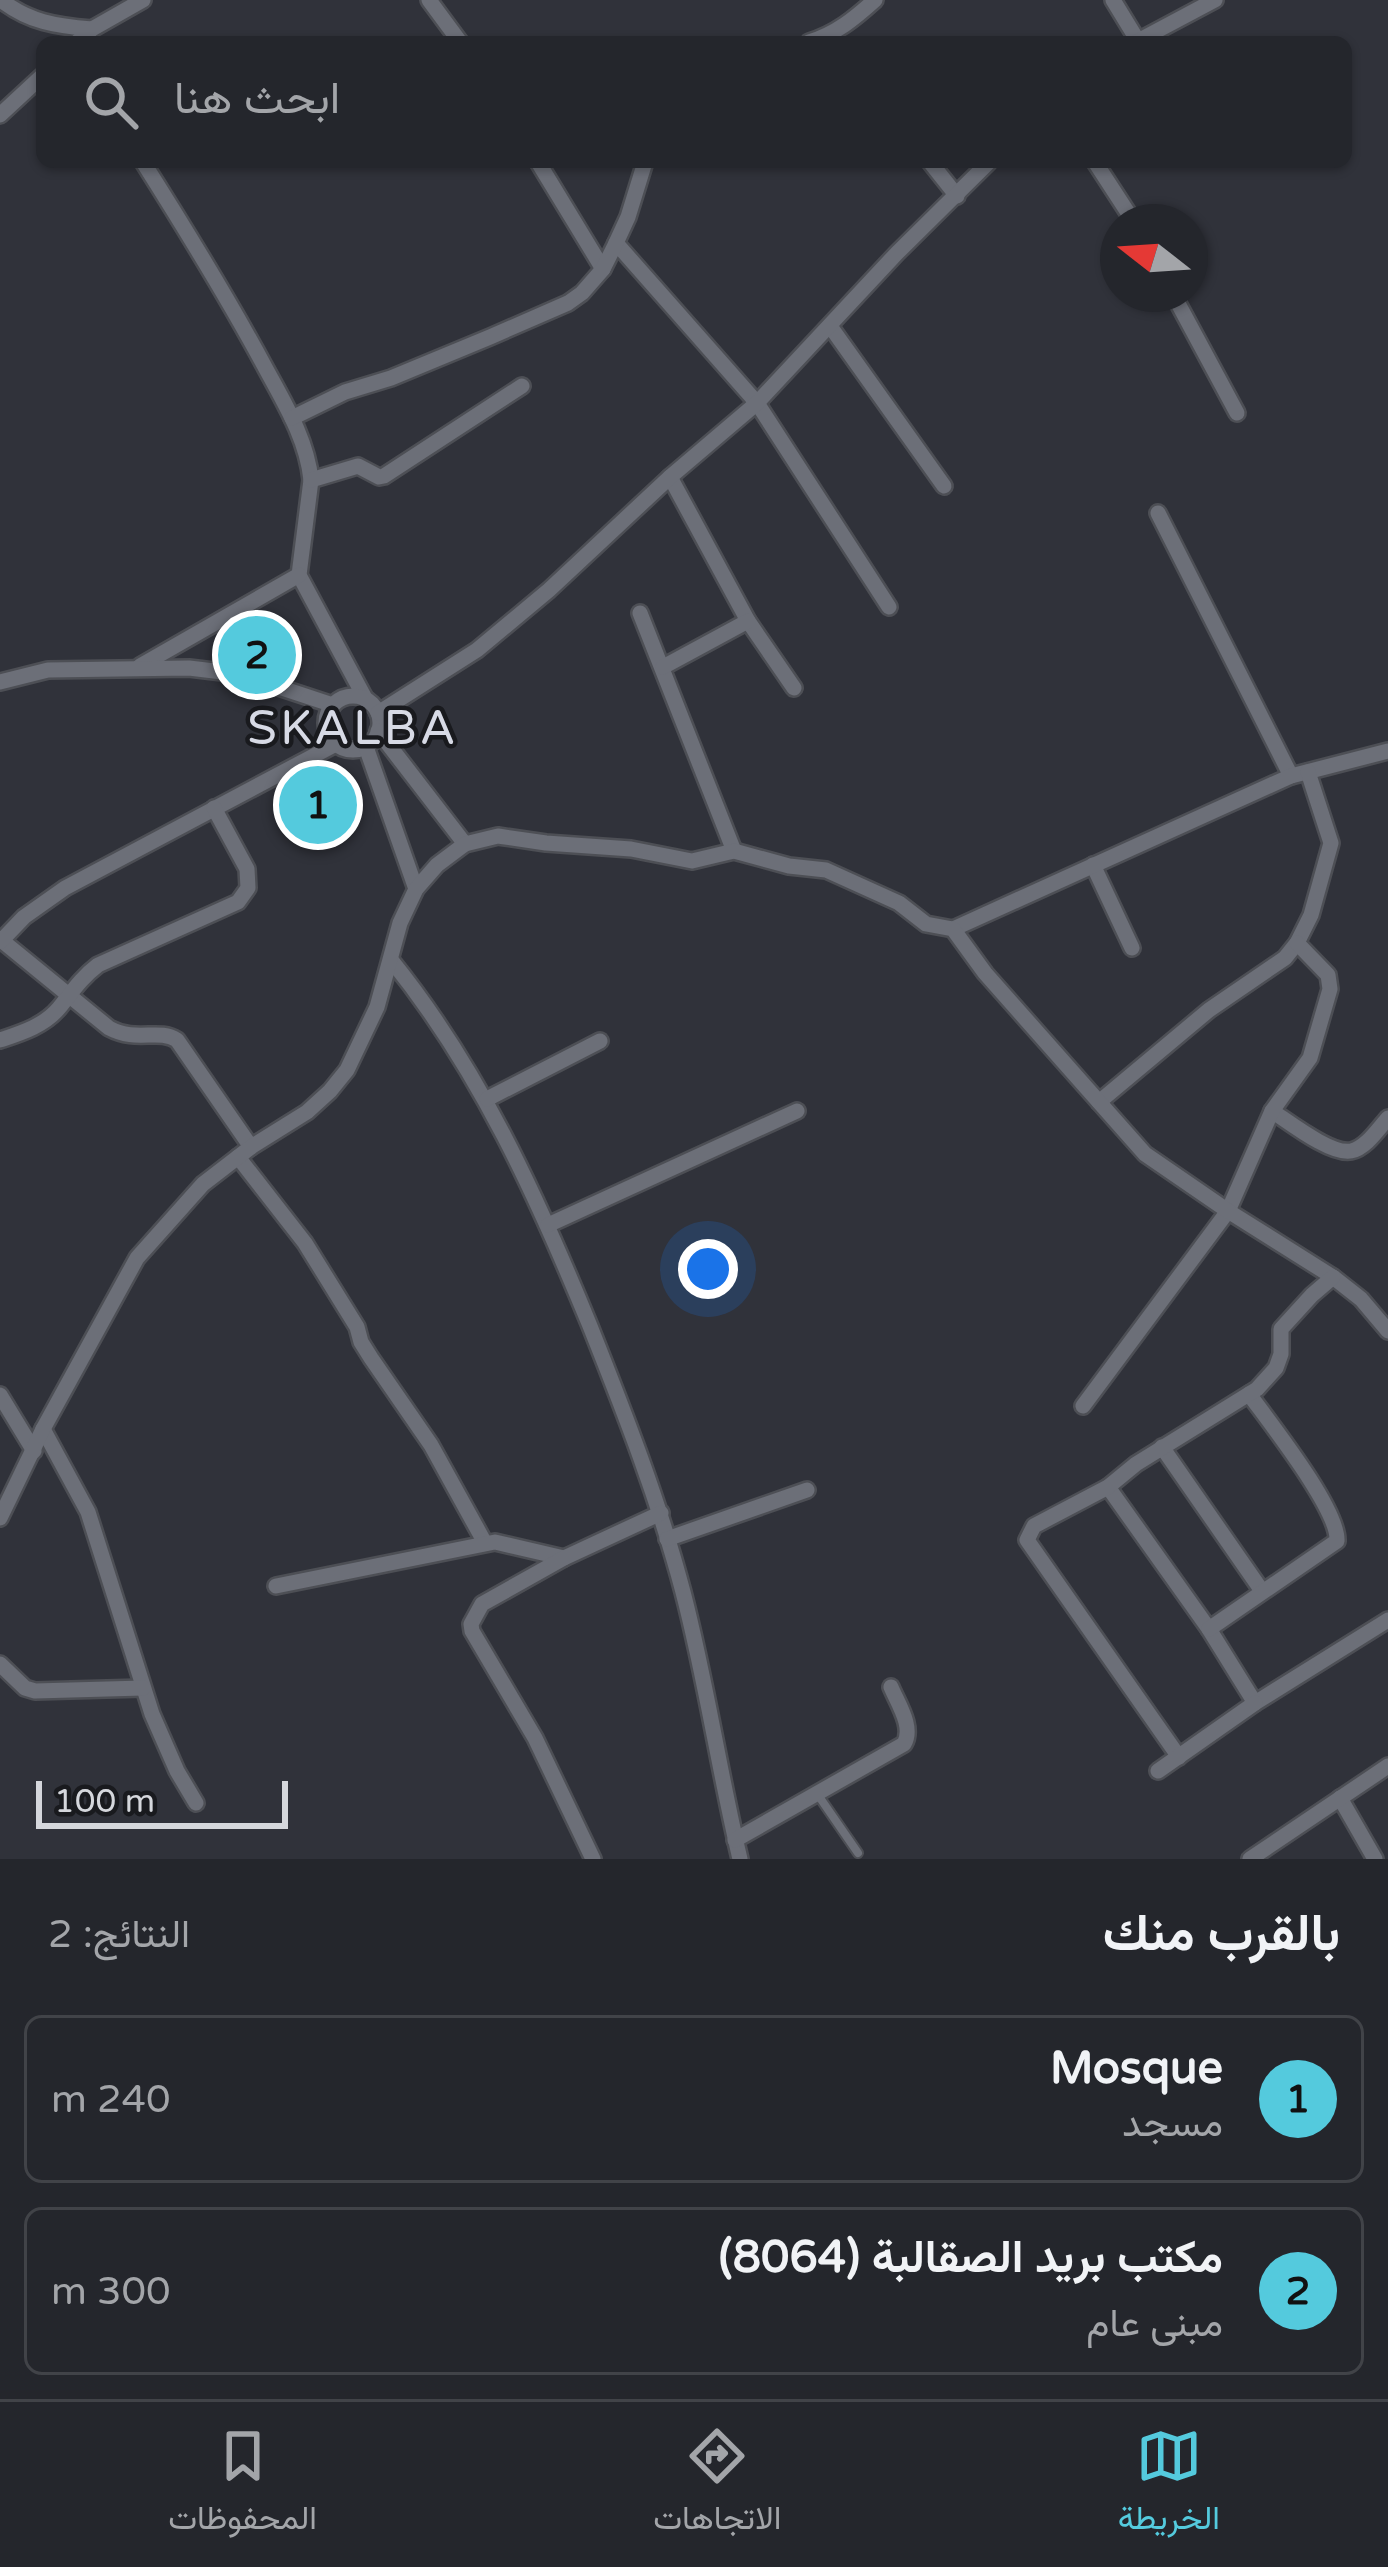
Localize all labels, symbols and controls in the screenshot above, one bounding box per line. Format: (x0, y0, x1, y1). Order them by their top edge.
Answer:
search box (36, 36, 1352, 168)
icon: search (78, 69, 144, 135)
text: ابحث هنا (174, 72, 340, 126)
north arrow (1100, 204, 1208, 312)
pin: 2 (218, 610, 296, 700)
district label: SKALBA (247, 700, 459, 758)
pin: 1 (279, 760, 357, 850)
your location (678, 1239, 738, 1299)
scale bar (36, 1775, 288, 1828)
text: 100 m (54, 1782, 155, 1821)
text: بالقرب منك (1103, 1903, 1340, 1965)
text: النتائج: 2 (48, 1911, 190, 1958)
text: Mosque (1050, 2042, 1223, 2096)
text: 240 m (51, 2076, 170, 2123)
text: 1 (1286, 2076, 1310, 2123)
text: مسجد (1122, 2100, 1223, 2147)
text: مكتب بريد الصقالبة (8064) (719, 2231, 1223, 2285)
text: 300 m (51, 2268, 170, 2315)
text: 2 (1286, 2268, 1310, 2315)
text: مبنى عام (1086, 2300, 1223, 2347)
tab: المحفوظات (168, 2423, 317, 2547)
tab: الاتجاهات (653, 2423, 781, 2547)
tab: الخريطة (1118, 2423, 1220, 2547)

